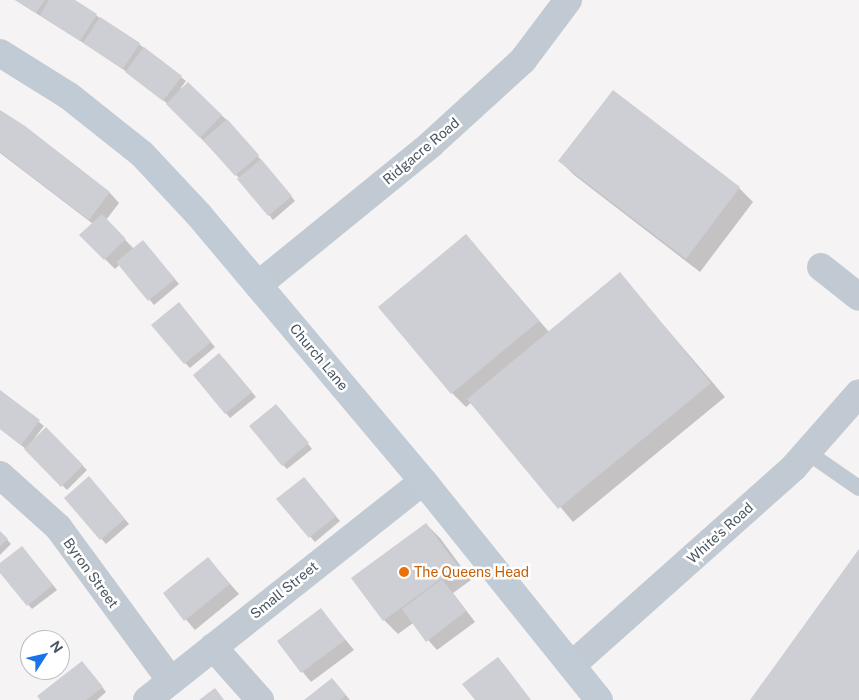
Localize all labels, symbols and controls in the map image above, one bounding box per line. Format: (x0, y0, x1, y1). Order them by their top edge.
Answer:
street label: Ridgacre Road (379, 114, 463, 188)
street label: Church Lane (286, 320, 352, 394)
street label: White's Road (683, 499, 757, 567)
street label: Byron Street (60, 535, 122, 611)
street label: Small Street (247, 558, 321, 622)
place label: The Queens Head (414, 564, 529, 580)
marker: The Queens Head (398, 566, 410, 578)
north arrow (20, 630, 70, 680)
text: N (47, 638, 66, 656)

